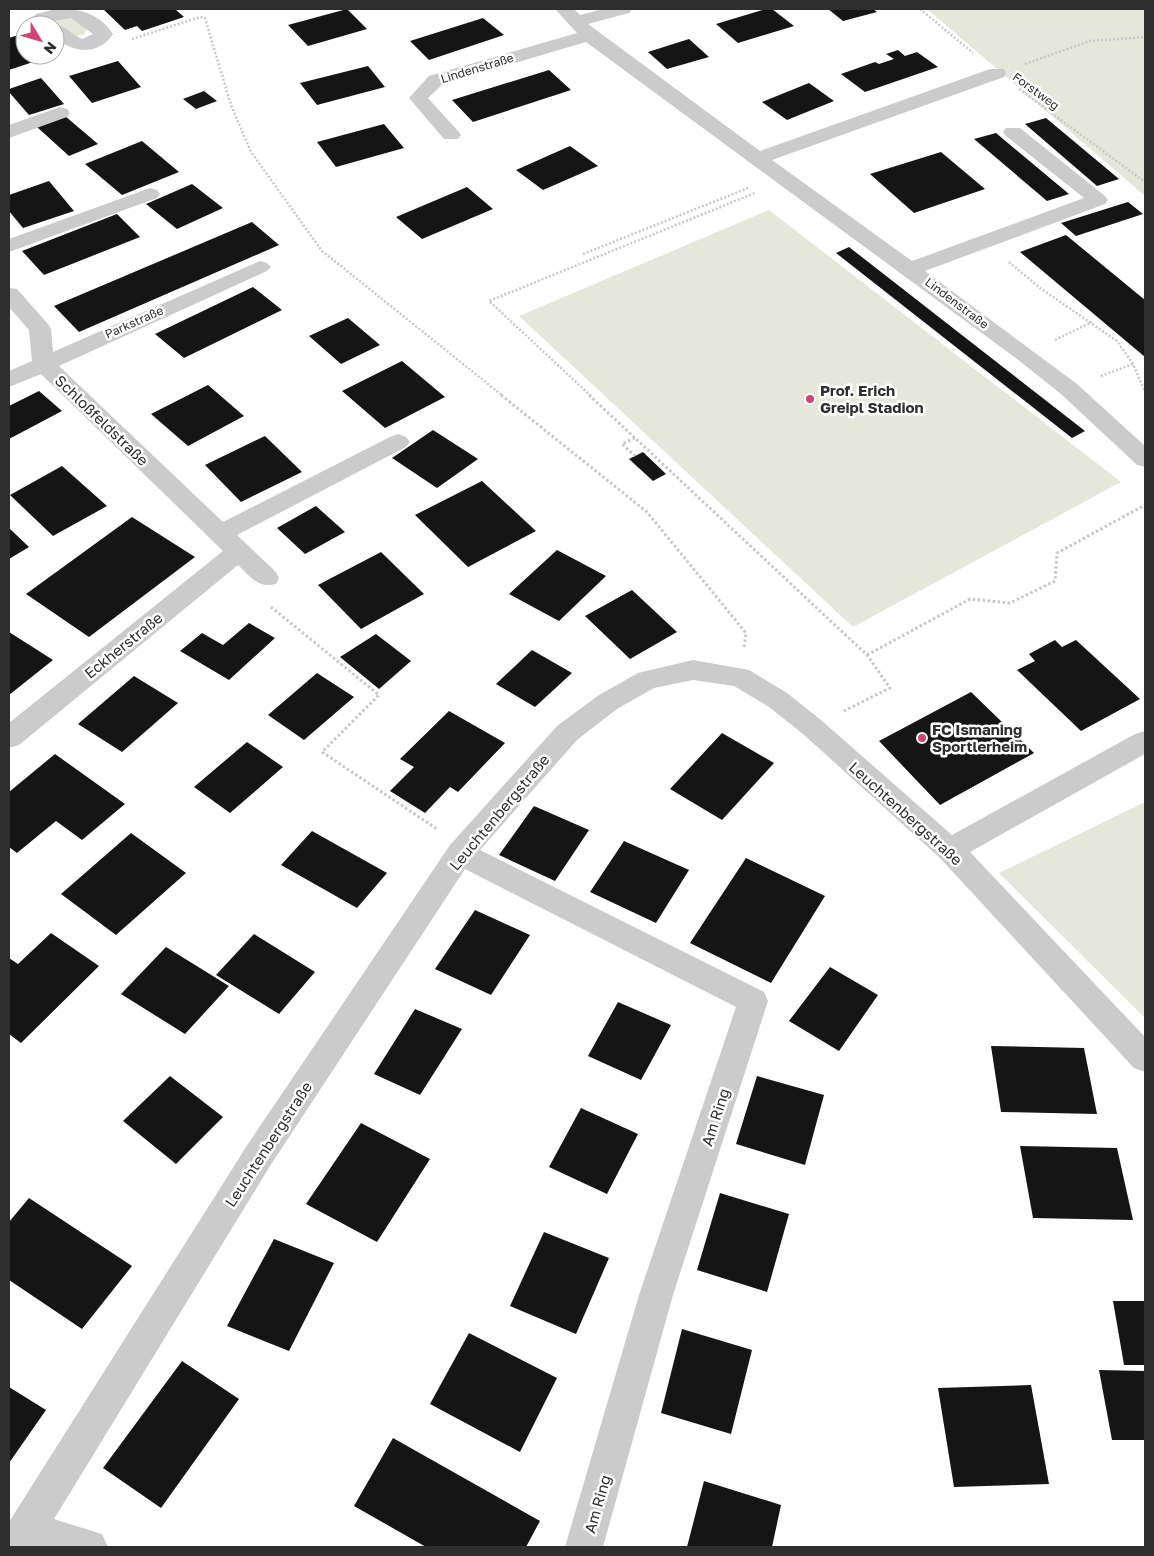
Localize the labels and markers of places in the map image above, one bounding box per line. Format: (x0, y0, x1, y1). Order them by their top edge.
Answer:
place label: Prof. Erich Greipl Stadion (820, 381, 924, 416)
marker: Prof. Erich Greipl Stadion (804, 393, 816, 405)
place label: FC Ismaning Sportlerheim (932, 720, 1027, 755)
marker: FC Ismaning Sportlerheim (916, 732, 928, 744)

